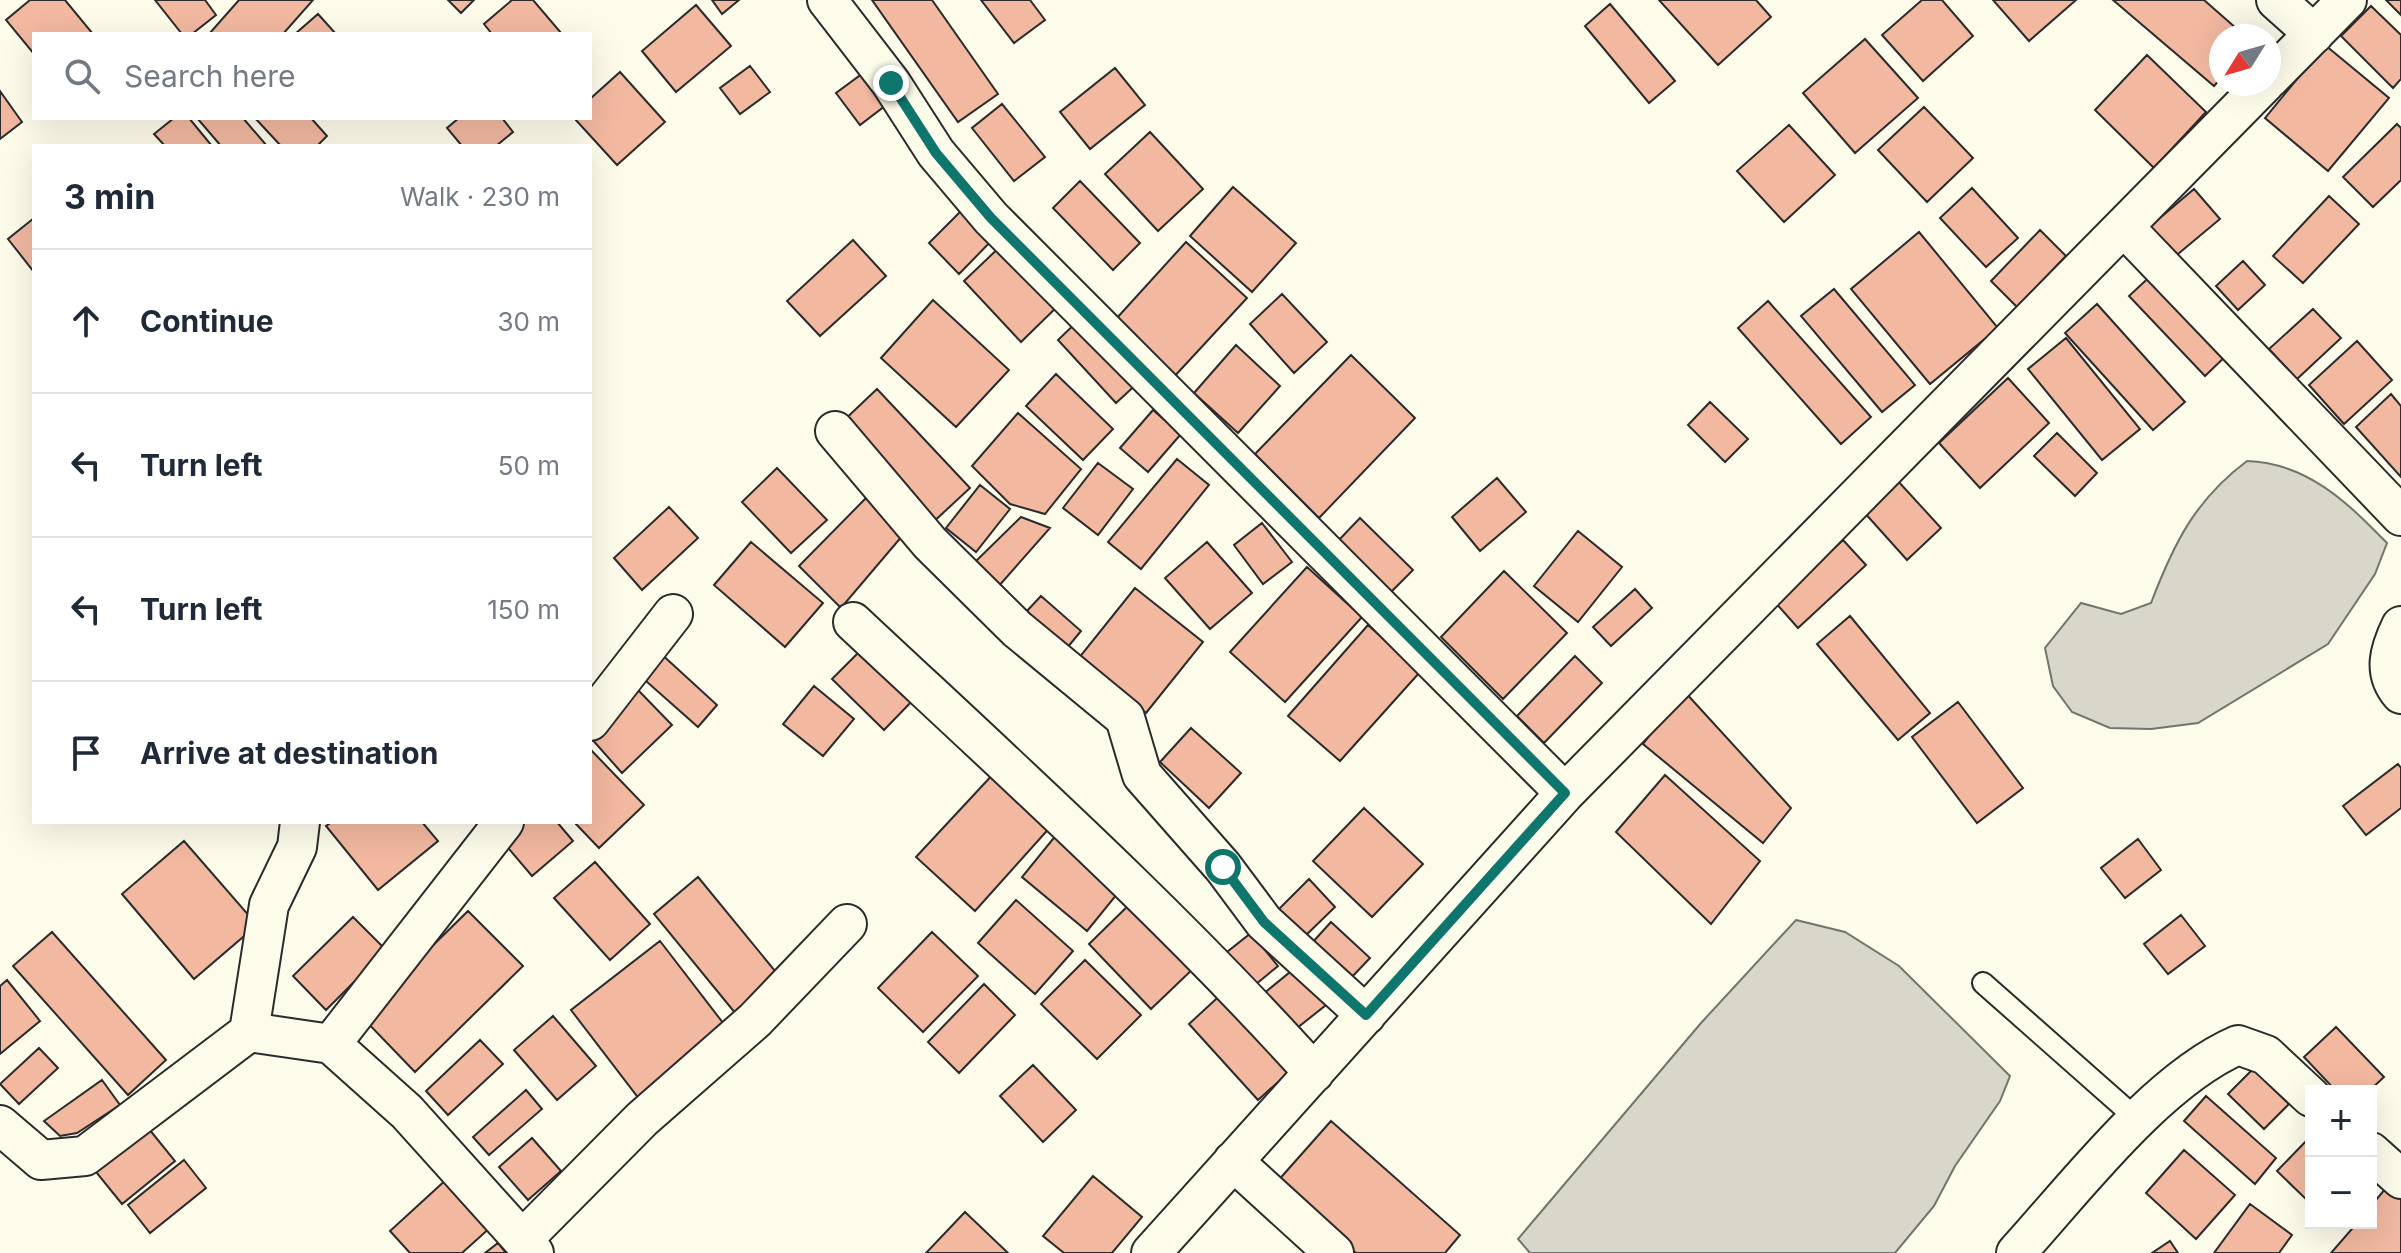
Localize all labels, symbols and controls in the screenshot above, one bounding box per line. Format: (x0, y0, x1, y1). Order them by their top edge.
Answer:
north arrow (2209, 24, 2281, 96)
search box (32, 32, 592, 120)
icon: search (60, 54, 104, 98)
text: Search here (124, 58, 296, 94)
route end (873, 65, 909, 101)
text: 3 min (64, 176, 155, 217)
text: Walk · 230 m (400, 181, 560, 212)
icon: ahead (64, 299, 108, 343)
text: Continue (140, 303, 274, 339)
text: 30 m (497, 306, 560, 337)
icon: left (64, 443, 108, 487)
text: Turn left (140, 447, 262, 483)
text: 50 m (498, 450, 560, 481)
icon: left (64, 587, 108, 631)
text: Turn left (140, 591, 262, 627)
text: 150 m (487, 594, 560, 625)
icon: arrive (64, 731, 108, 775)
text: Arrive at destination (140, 735, 438, 771)
route start (1205, 849, 1241, 885)
map controls (2305, 1085, 2377, 1229)
button: + (2305, 1085, 2377, 1157)
button: − (2305, 1157, 2377, 1229)

